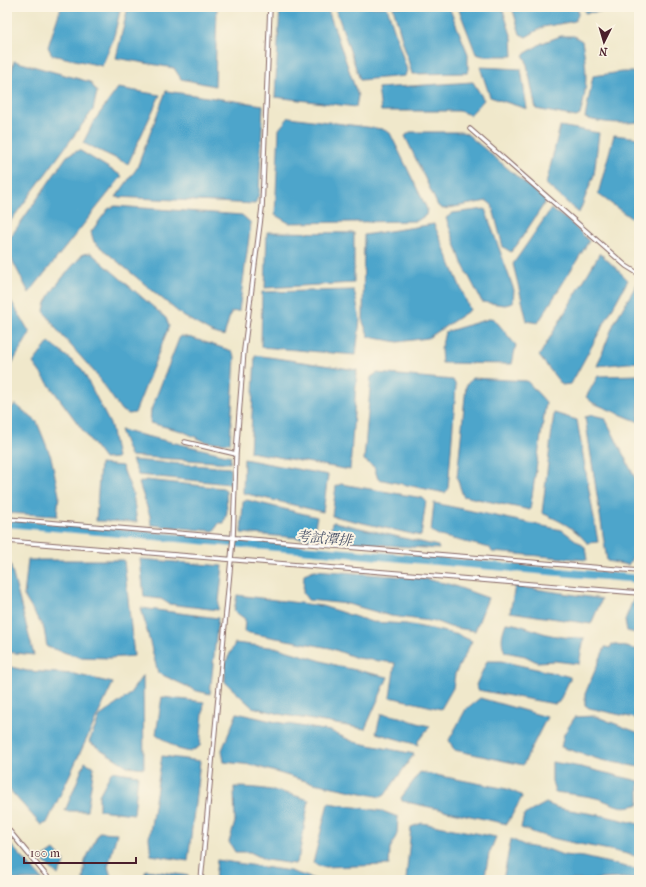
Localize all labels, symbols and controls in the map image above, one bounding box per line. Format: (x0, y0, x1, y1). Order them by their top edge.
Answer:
north arrow (584, 22, 624, 62)
text: N (598, 45, 608, 58)
water label: 考試潭排 (295, 528, 355, 550)
scale bar (24, 839, 136, 865)
text: 100 m (30, 846, 60, 860)

